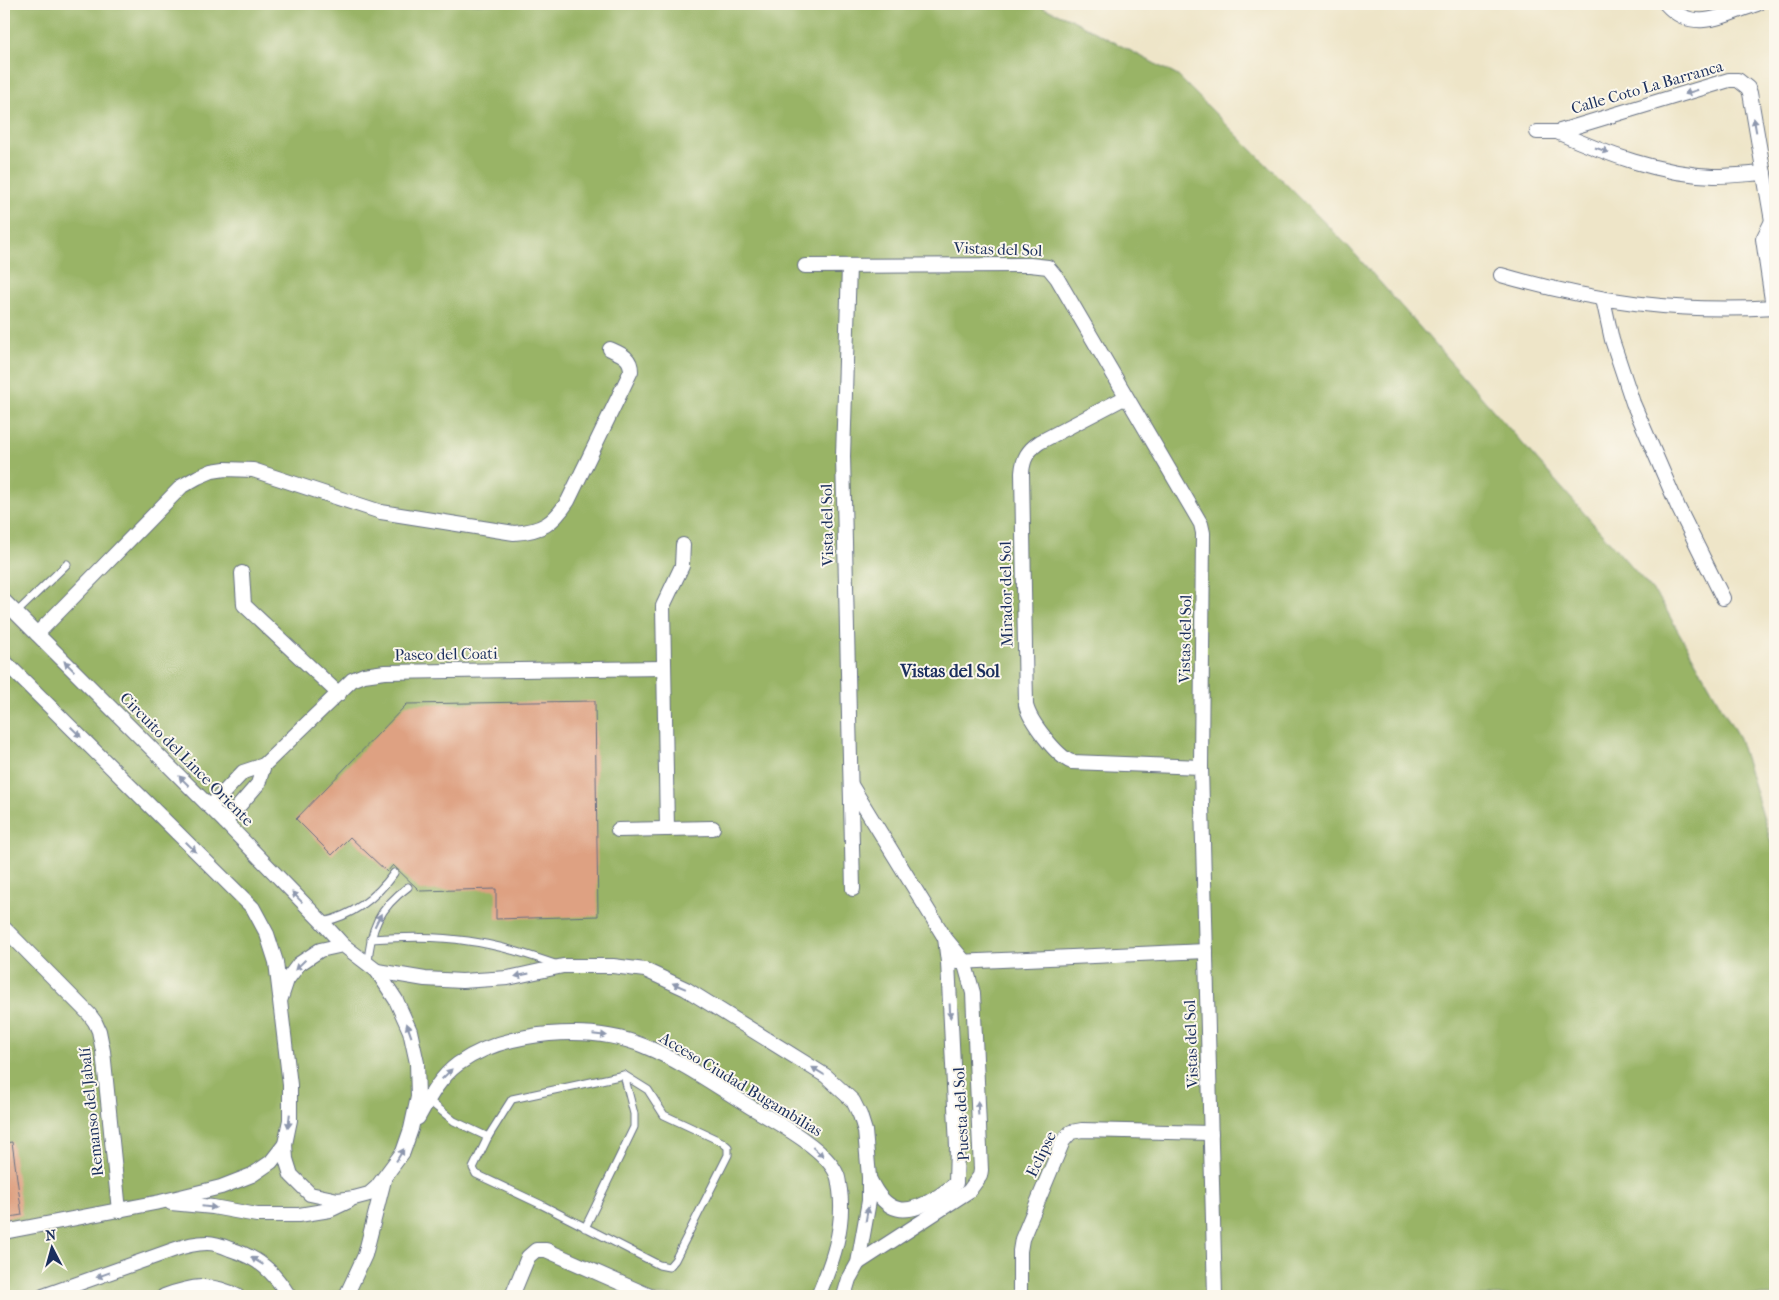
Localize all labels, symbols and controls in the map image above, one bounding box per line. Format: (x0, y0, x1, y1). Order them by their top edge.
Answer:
street label: Calle Coto La Barranca (1569, 56, 1726, 118)
one-way arrow (1683, 88, 1698, 96)
one-way arrow (1751, 116, 1759, 132)
one-way arrow (1595, 146, 1610, 154)
street label: Vistas del Sol (952, 238, 1043, 260)
street label: Vista del Sol (817, 483, 837, 567)
street label: Mirador del Sol (996, 540, 1016, 647)
street label: Vistas del Sol (1175, 594, 1195, 684)
street label: Paseo del Coati (394, 644, 498, 664)
one-way arrow (63, 660, 75, 672)
district label: Vistas del Sol (899, 661, 1001, 682)
street label: Circuito del Lince Oriente (116, 688, 258, 830)
one-way arrow (69, 726, 81, 738)
one-way arrow (178, 775, 190, 787)
one-way arrow (185, 840, 197, 852)
one-way arrow (292, 891, 304, 903)
one-way arrow (374, 913, 382, 927)
one-way arrow (294, 959, 306, 971)
one-way arrow (514, 971, 529, 979)
one-way arrow (672, 981, 686, 989)
street label: Vistas del Sol (1180, 999, 1202, 1090)
one-way arrow (947, 1003, 955, 1019)
one-way arrow (405, 1022, 413, 1037)
street label: Acceso Ciudad Bugambilias (655, 1027, 826, 1140)
one-way arrow (592, 1031, 608, 1039)
street label: Remanso del Jabalí (75, 1047, 107, 1177)
one-way arrow (811, 1066, 824, 1076)
street label: Puesta del Sol (949, 1066, 973, 1161)
one-way arrow (441, 1068, 453, 1080)
one-way arrow (974, 1100, 982, 1116)
one-way arrow (285, 1113, 293, 1129)
street label: Eclipse (1022, 1128, 1060, 1180)
one-way arrow (811, 1146, 824, 1157)
one-way arrow (395, 1149, 404, 1162)
one-way arrow (201, 1203, 217, 1211)
one-way arrow (863, 1206, 871, 1222)
north arrow (28, 1222, 78, 1272)
text: N (45, 1227, 57, 1245)
one-way arrow (250, 1256, 263, 1265)
one-way arrow (96, 1272, 111, 1279)

